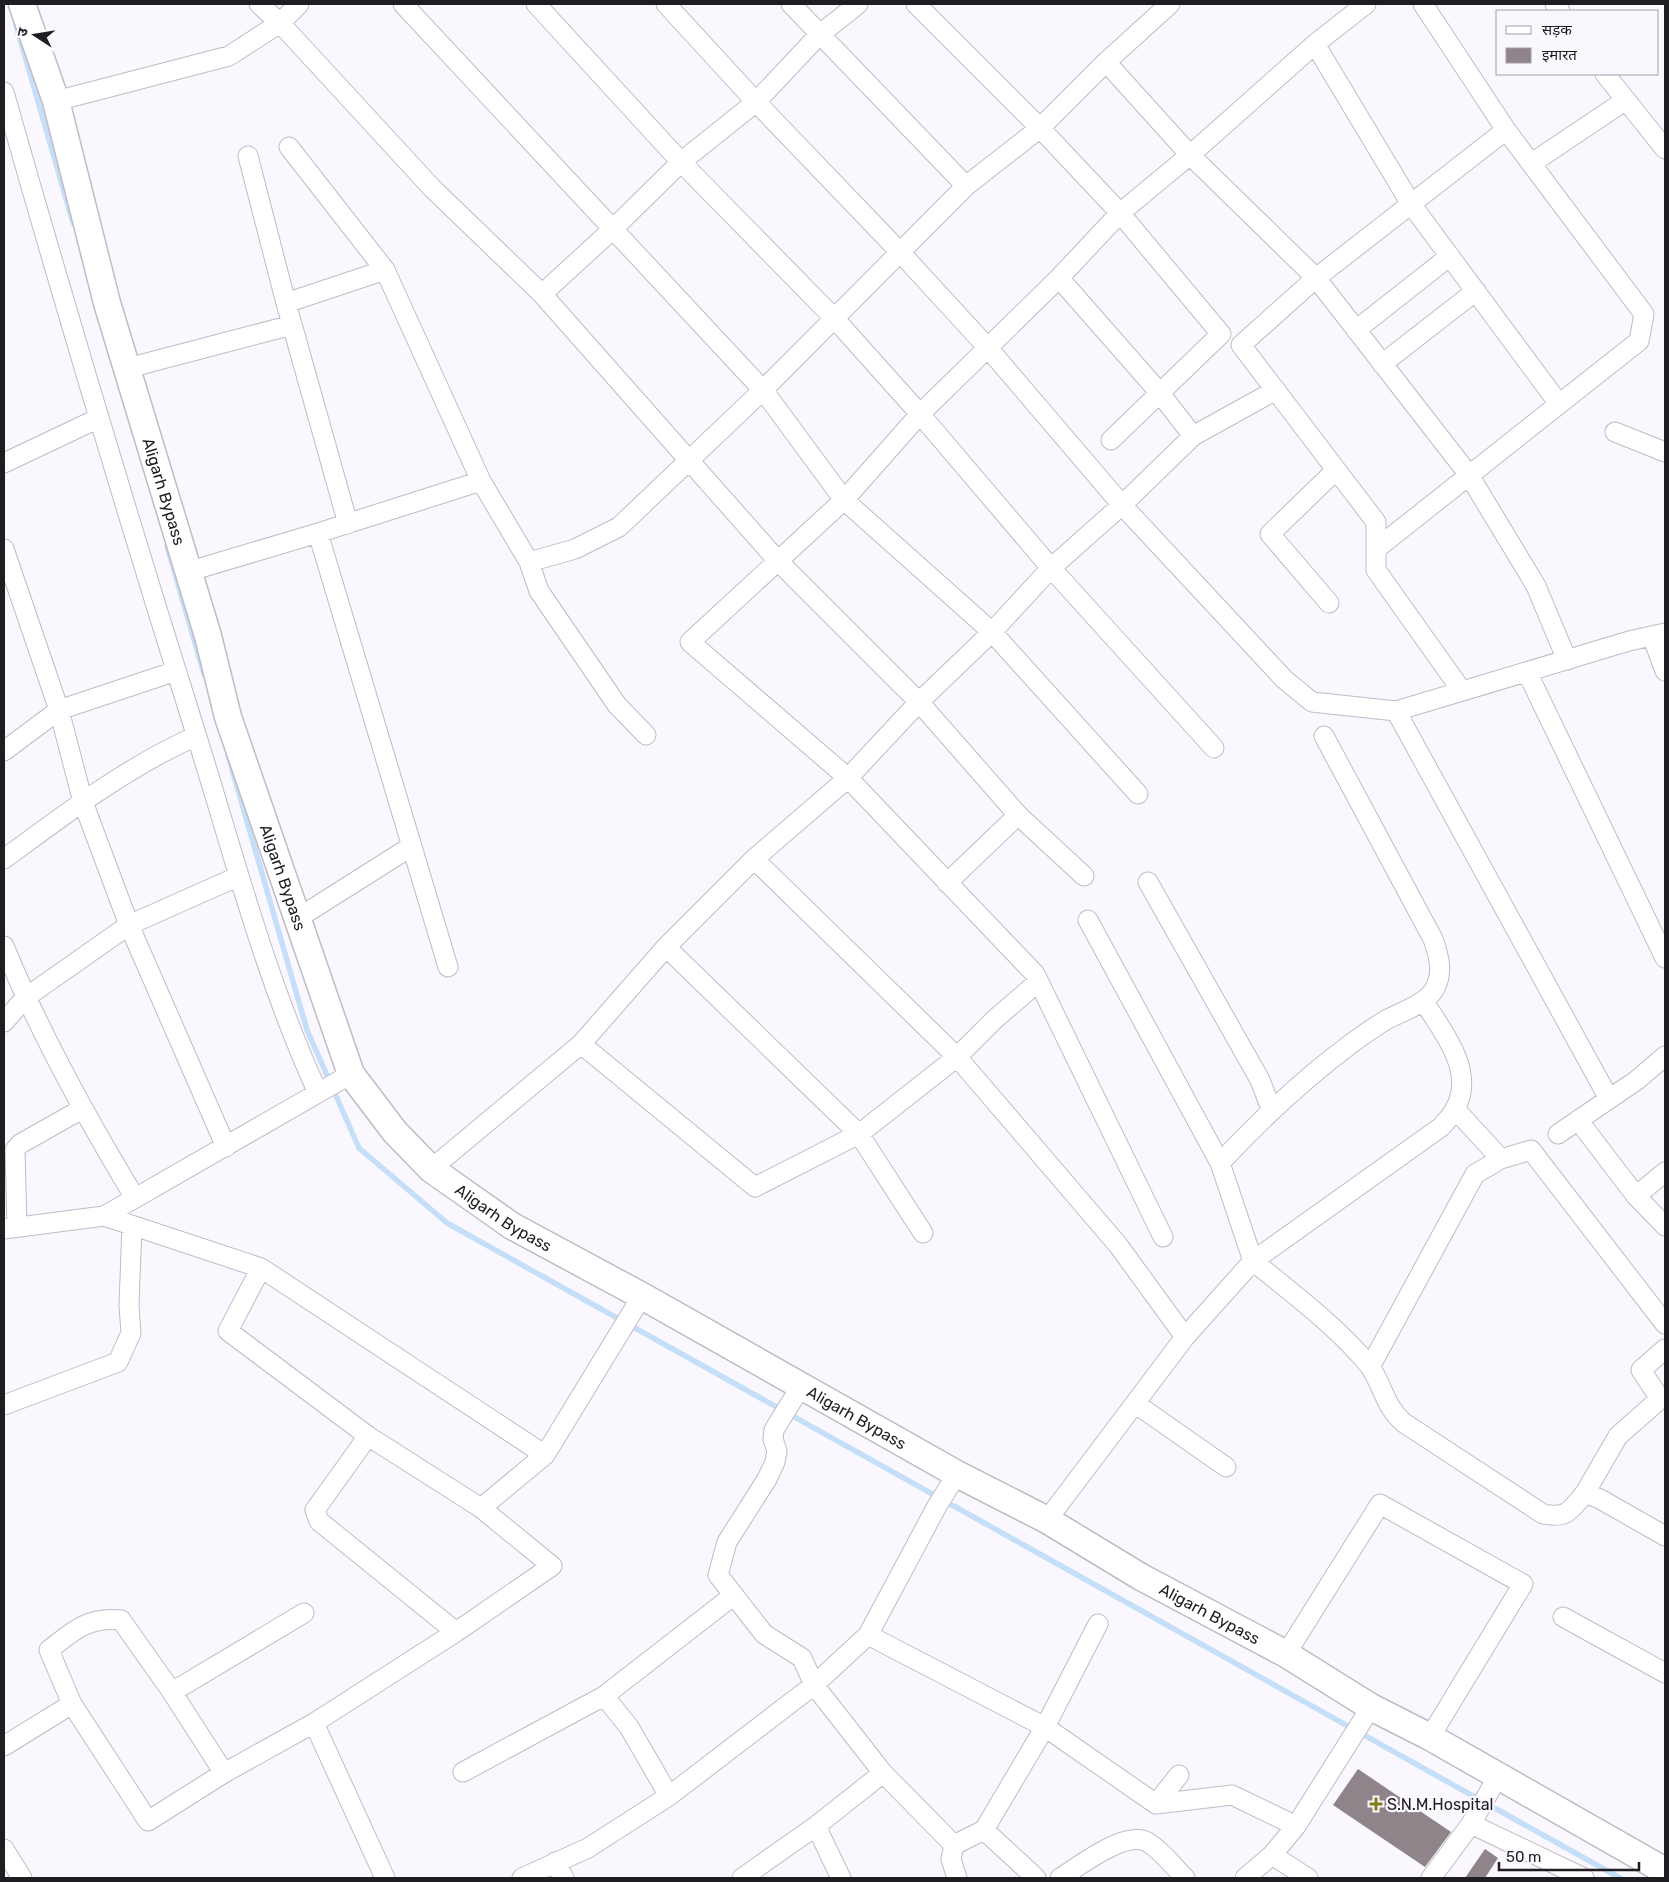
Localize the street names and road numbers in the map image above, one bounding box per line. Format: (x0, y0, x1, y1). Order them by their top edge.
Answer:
street label: Aligarh Bypass (138, 436, 189, 547)
street label: Aligarh Bypass (256, 822, 310, 933)
street label: Aligarh Bypass (451, 1180, 555, 1256)
street label: Aligarh Bypass (804, 1382, 910, 1453)
street label: Aligarh Bypass (1156, 1580, 1263, 1648)

